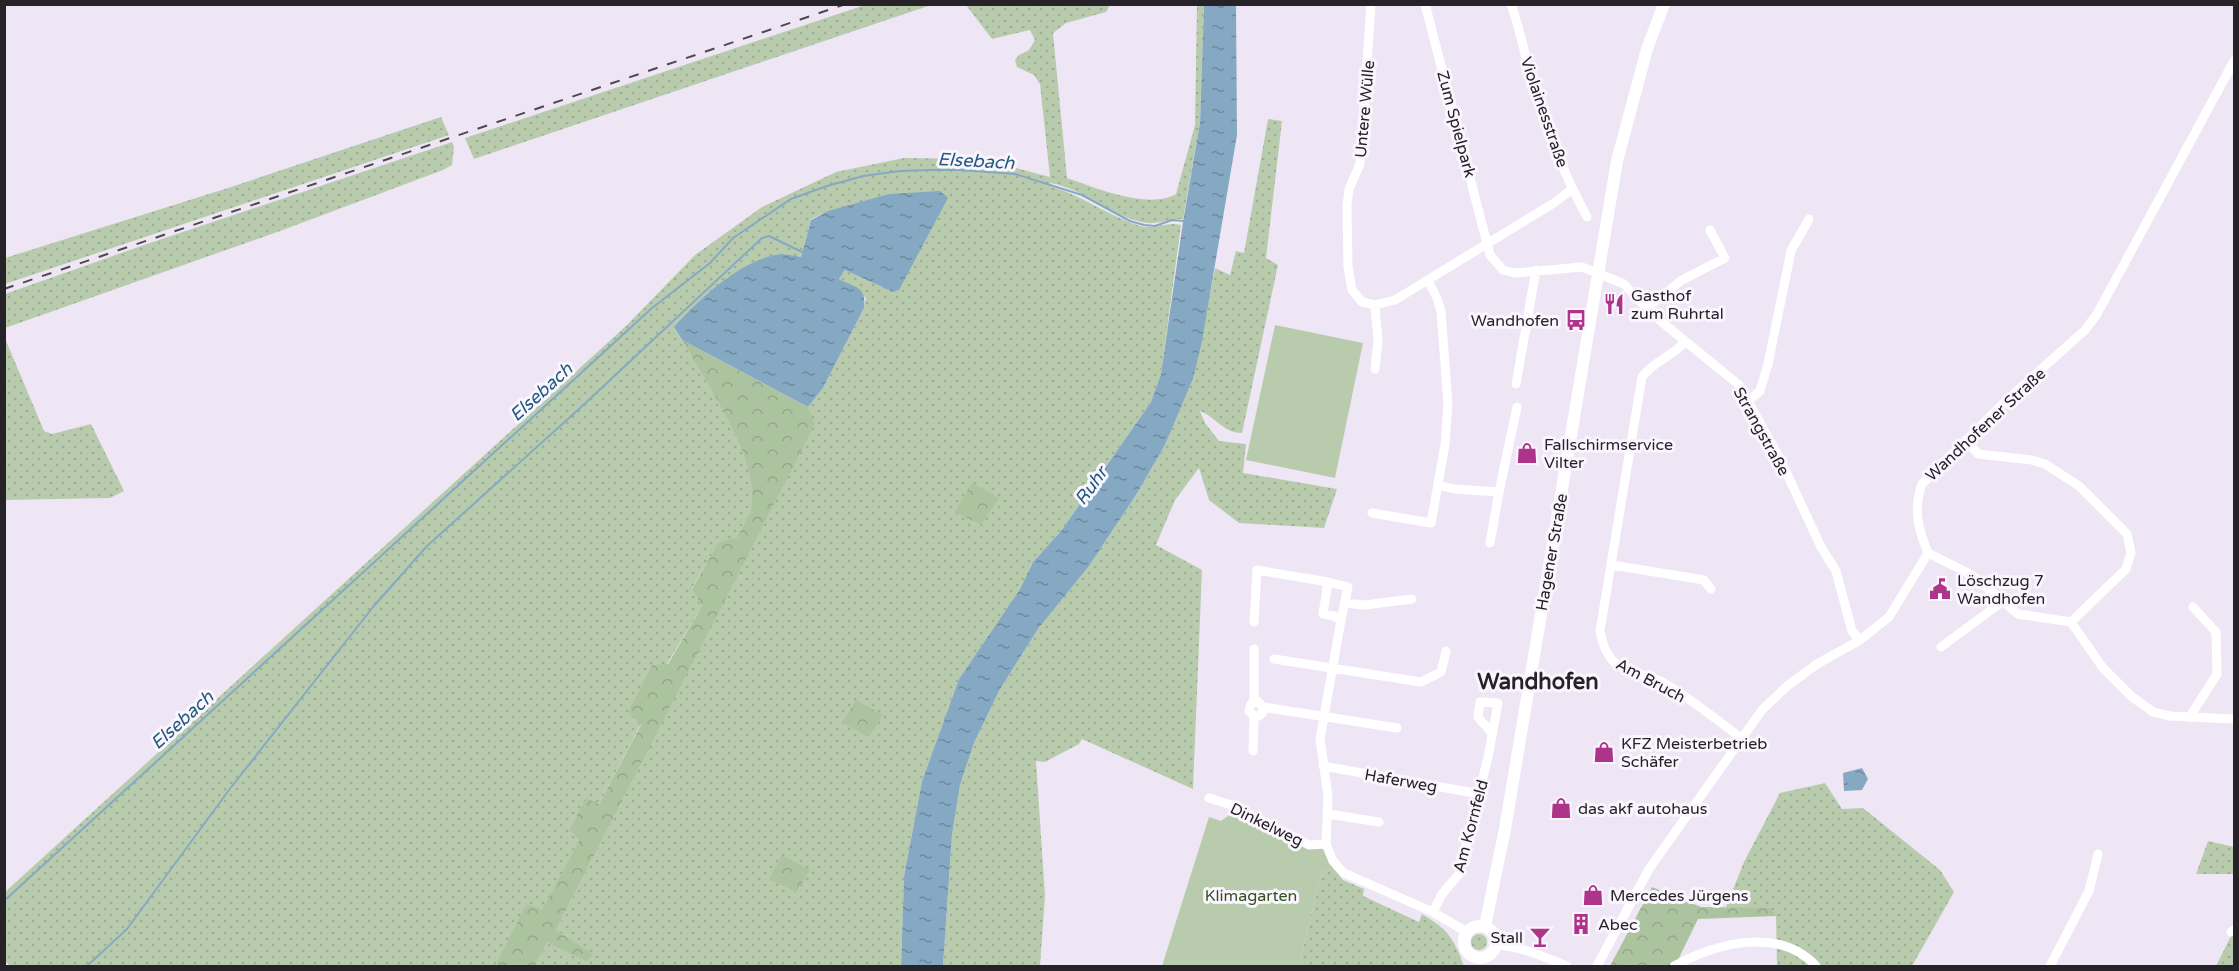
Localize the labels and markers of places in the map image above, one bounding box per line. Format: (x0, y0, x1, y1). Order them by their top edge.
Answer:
place label: Gasthof zum Ruhrtal (1631, 286, 1724, 324)
restaurant icon: Gasthof zum Ruhrtal (1602, 292, 1626, 316)
bus stop icon: Wandhofen (1564, 308, 1588, 332)
place label: Wandhofen (1471, 311, 1559, 331)
place label: Fallschirmservice Vilter (1544, 435, 1673, 473)
shop icon: Fallschirmservice Vilter (1515, 441, 1539, 465)
place label: Löschzug 7 Wandhofen (1957, 571, 2045, 609)
public building icon: Löschzug 7 Wandhofen (1928, 577, 1952, 601)
place label: KFZ Meisterbetrieb Schäfer (1621, 734, 1767, 772)
shop icon: KFZ Meisterbetrieb Schäfer (1592, 740, 1616, 764)
shop icon: das akf autohaus (1549, 796, 1573, 820)
place label: das akf autohaus (1578, 799, 1707, 819)
shop icon: Mercedes Jürgens (1581, 883, 1605, 907)
place label: Mercedes Jürgens (1610, 886, 1748, 906)
building icon: Abec (1569, 912, 1593, 936)
place label: Abec (1598, 915, 1638, 935)
bar icon: Stall (1528, 925, 1552, 949)
place label: Stall (1490, 928, 1523, 948)

